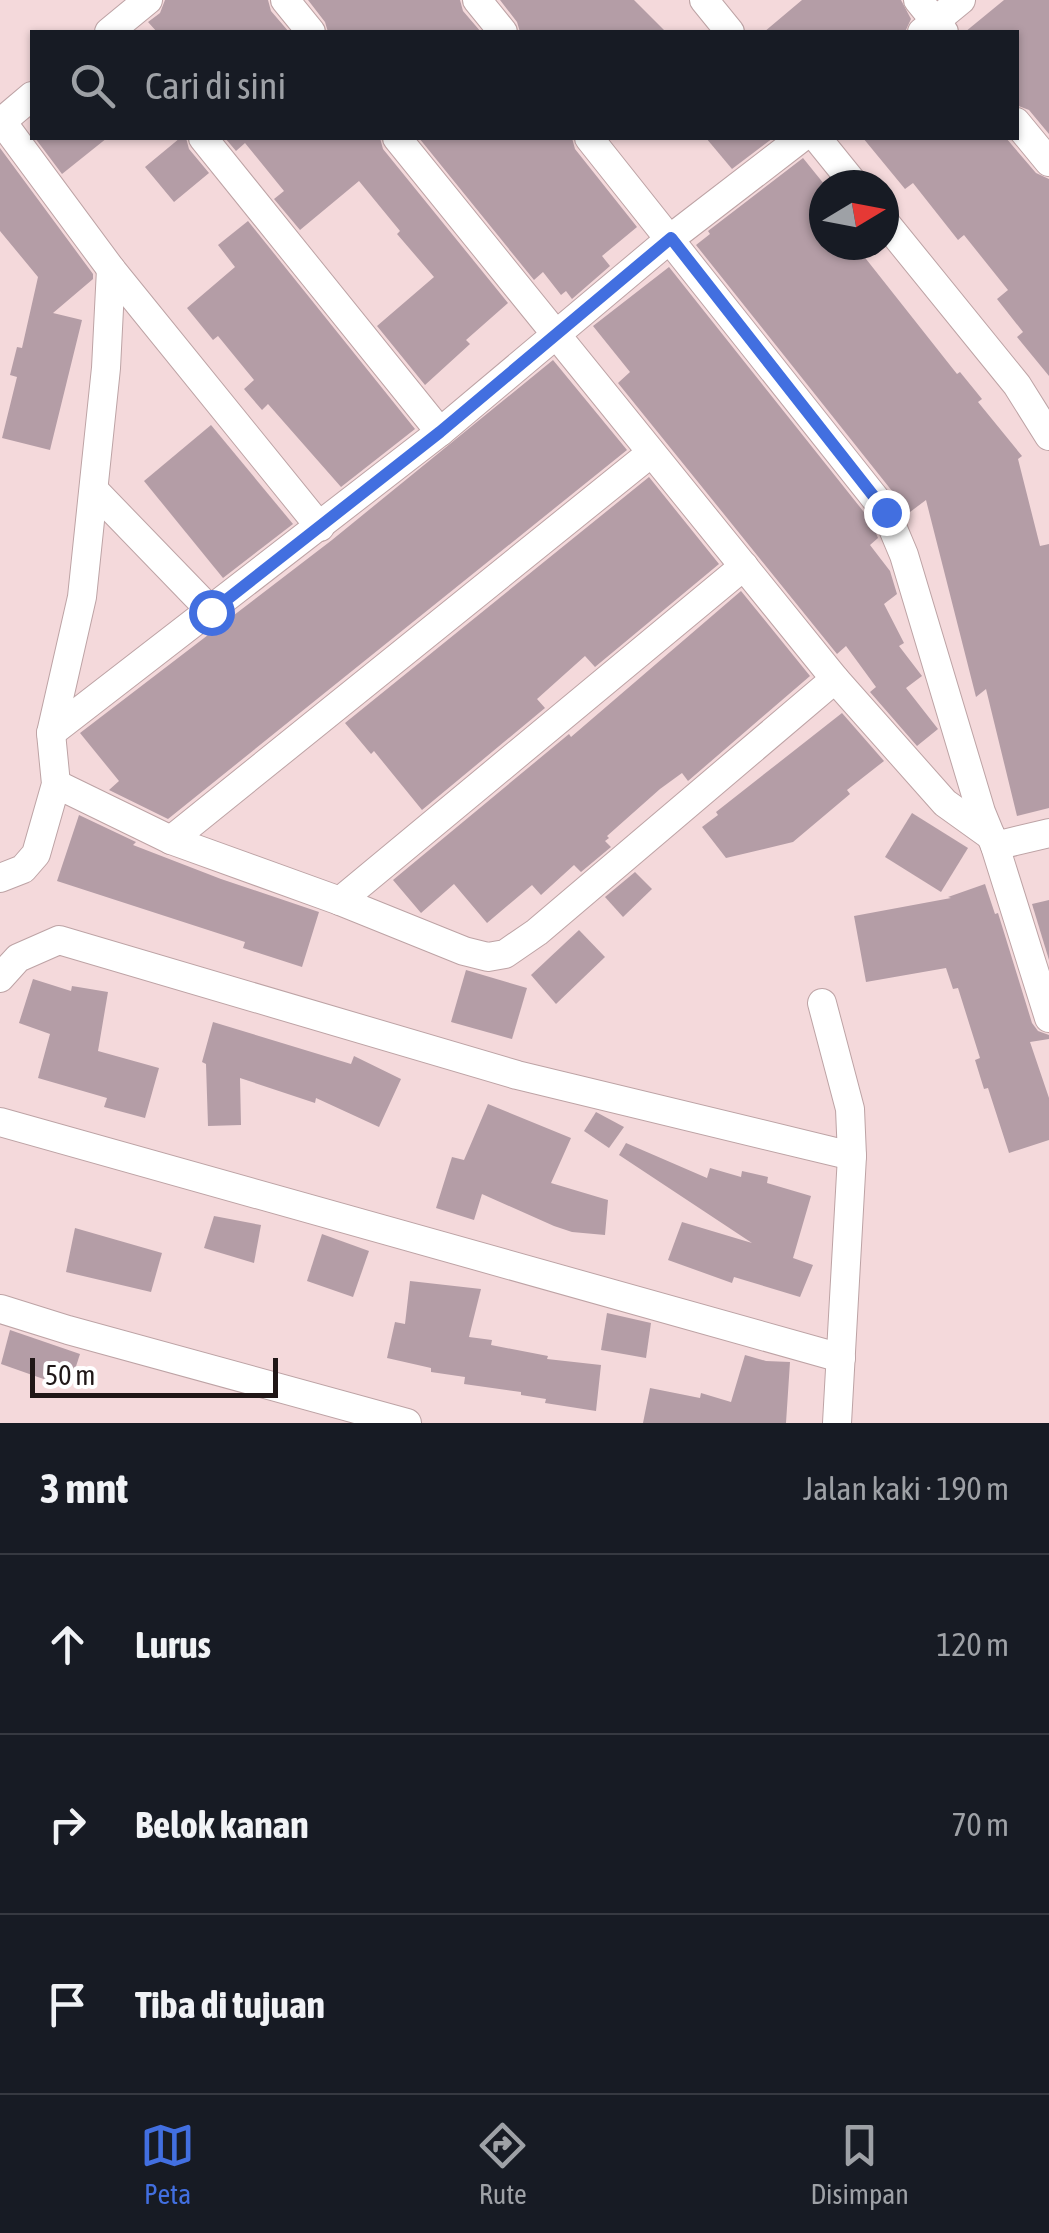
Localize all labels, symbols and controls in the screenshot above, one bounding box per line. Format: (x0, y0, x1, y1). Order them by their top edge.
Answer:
search box (30, 30, 1019, 140)
icon: search (65, 58, 120, 113)
text: Cari di sini (145, 64, 286, 107)
north arrow (809, 170, 899, 260)
route end (864, 490, 910, 536)
route start (189, 590, 235, 636)
scale bar (30, 1353, 278, 1398)
text: 50 m (45, 1359, 95, 1391)
text: 3 mnt (40, 1464, 128, 1512)
text: Jalan kaki · 190 m (803, 1470, 1009, 1507)
icon: ahead (40, 1617, 95, 1672)
text: Lurus (135, 1623, 211, 1666)
text: 120 m (936, 1626, 1009, 1663)
icon: right (40, 1797, 95, 1852)
text: Belok kanan (135, 1803, 309, 1846)
text: 70 m (951, 1806, 1009, 1843)
icon: arrive (40, 1977, 95, 2032)
text: Tiba di tujuan (135, 1983, 325, 2026)
tab: Peta (140, 2118, 195, 2210)
tab: Rute (475, 2118, 530, 2210)
tab: Disimpan (810, 2118, 909, 2210)

